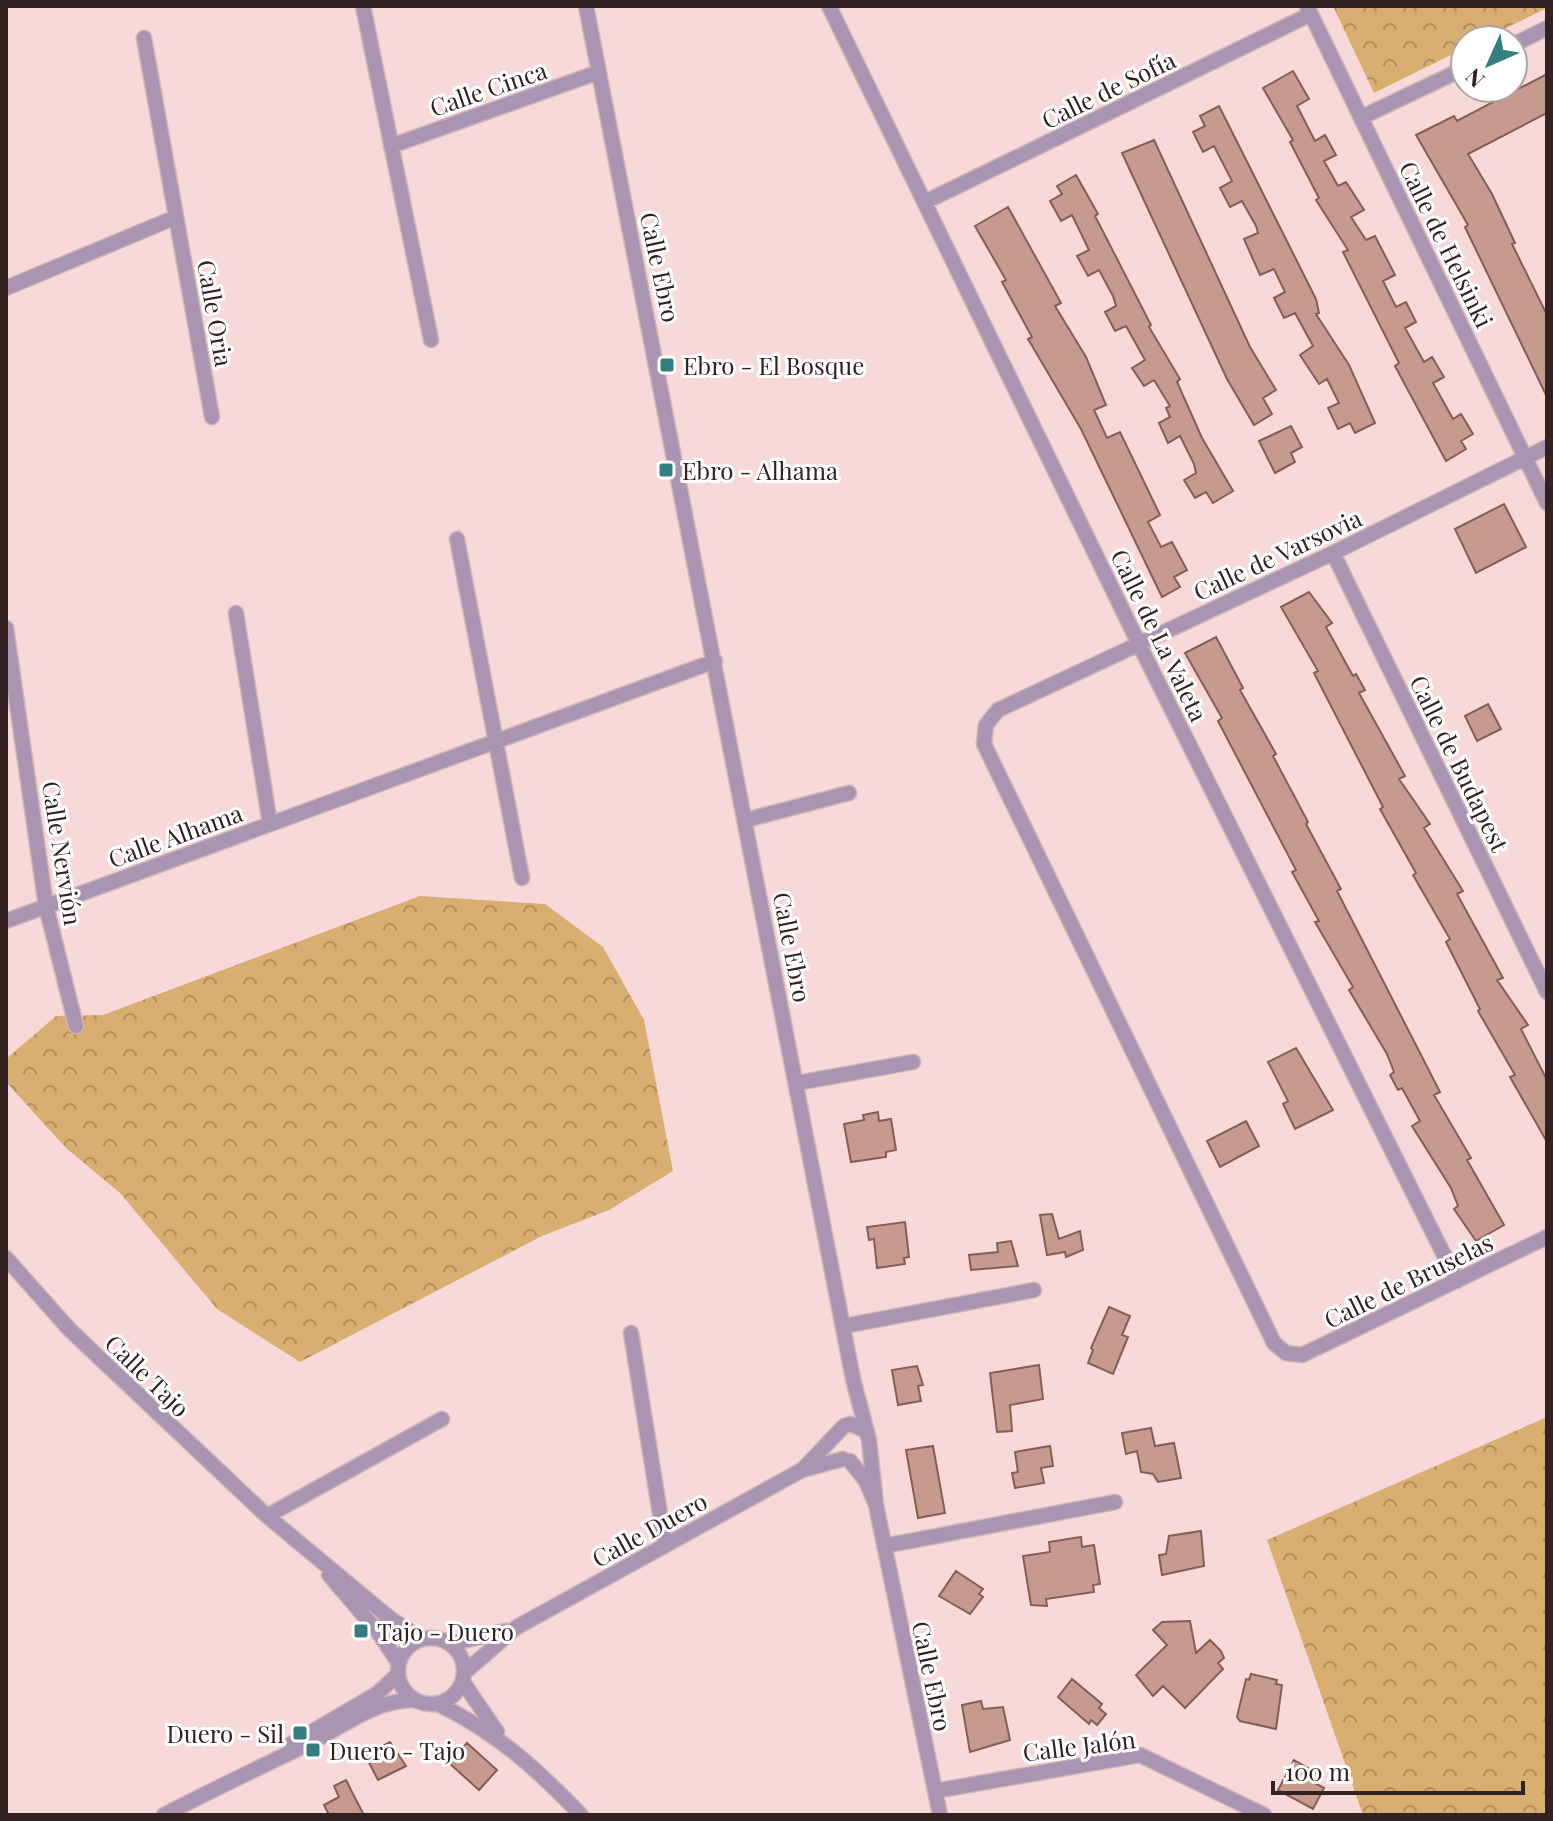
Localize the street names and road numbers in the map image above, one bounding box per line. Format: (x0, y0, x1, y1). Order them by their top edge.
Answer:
street label: Calle de Sofía (1036, 43, 1180, 135)
street label: Calle Cinca (425, 53, 551, 123)
street label: Calle de Helsinki (1393, 156, 1501, 332)
street label: Calle Ebro (634, 209, 688, 325)
street label: Calle Oria (191, 257, 241, 369)
street label: Calle de Varsovia (1188, 501, 1366, 607)
street label: Calle de La Valeta (1104, 544, 1216, 726)
street label: Calle de Budapest (1403, 670, 1517, 857)
street label: Calle Nervión (36, 779, 90, 927)
street label: Calle Alhama (103, 796, 247, 874)
street label: Calle Ebro (767, 889, 819, 1005)
street label: Calle de Bruselas (1318, 1225, 1498, 1335)
street label: Calle Tajo (99, 1327, 197, 1423)
street label: Calle Duero (586, 1484, 712, 1574)
street label: Calle Ebro (906, 1618, 960, 1734)
street label: Calle Jalón (1021, 1722, 1137, 1768)

